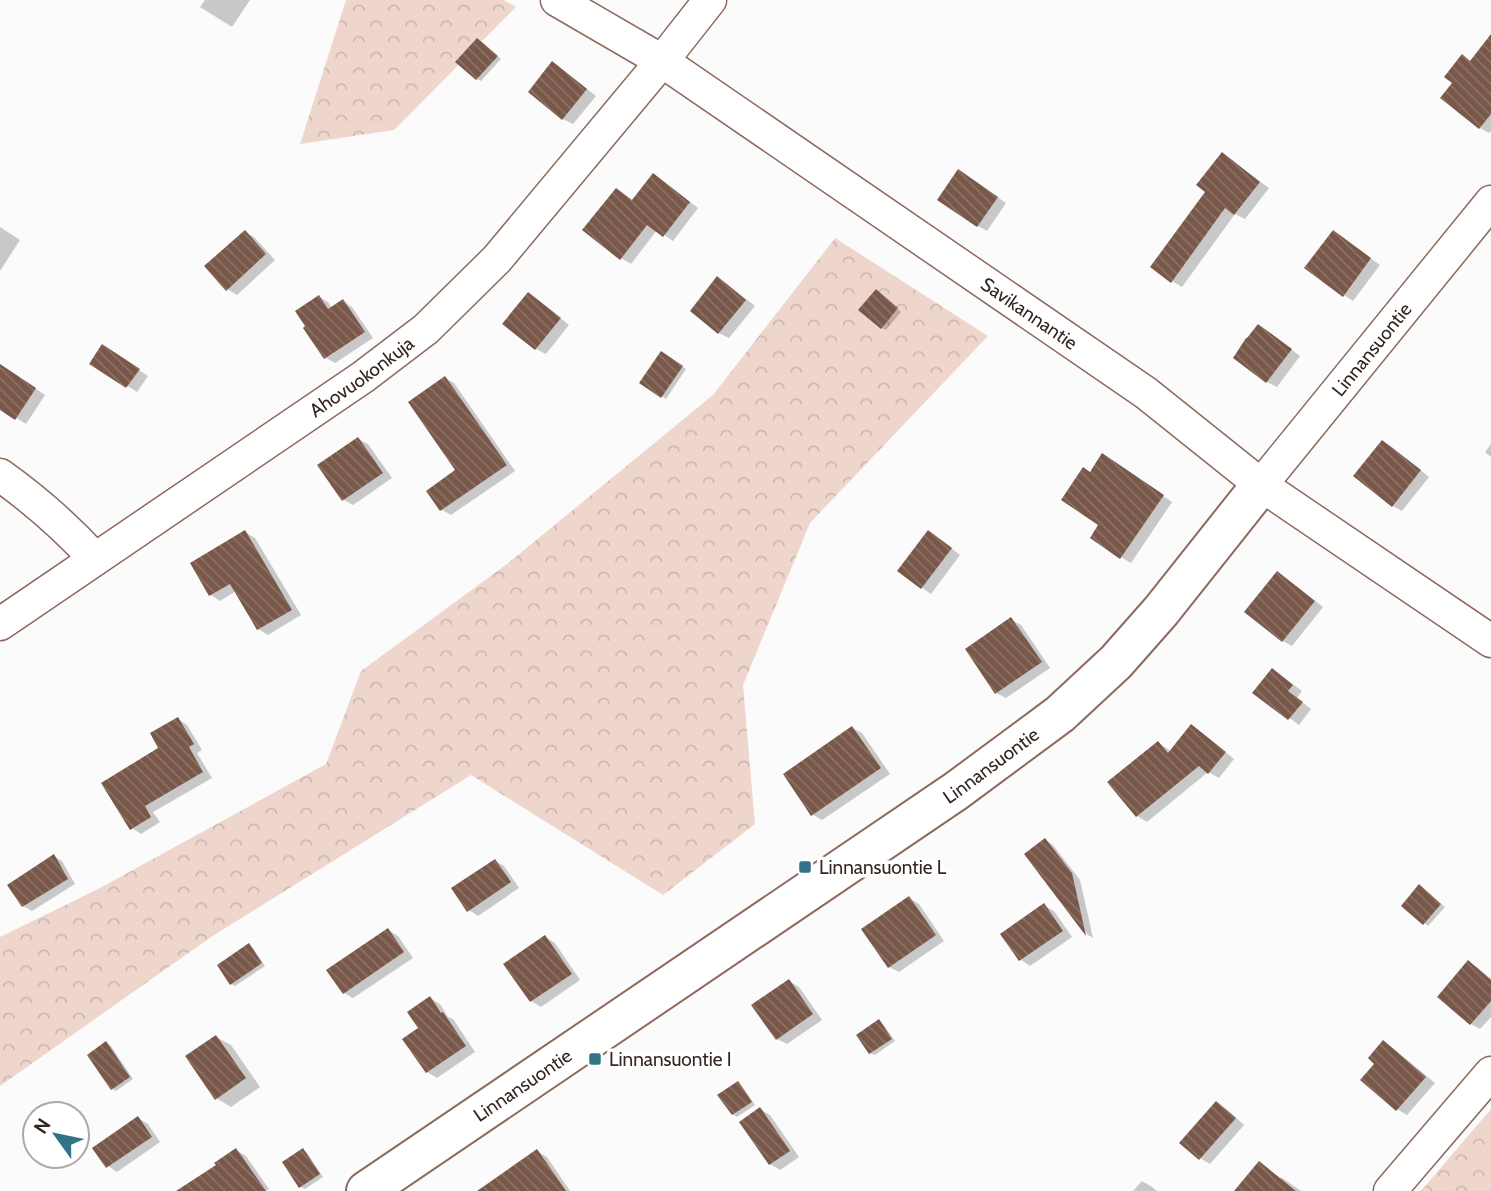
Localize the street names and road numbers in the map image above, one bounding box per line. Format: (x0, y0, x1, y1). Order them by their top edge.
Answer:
street label: Savikannantie (977, 272, 1082, 355)
street label: Linnansuontie (1327, 298, 1417, 401)
street label: Ahovuokonkuja (305, 332, 418, 422)
street label: Linnansuontie (939, 723, 1044, 809)
street label: Linnansuontie (469, 1044, 576, 1127)

